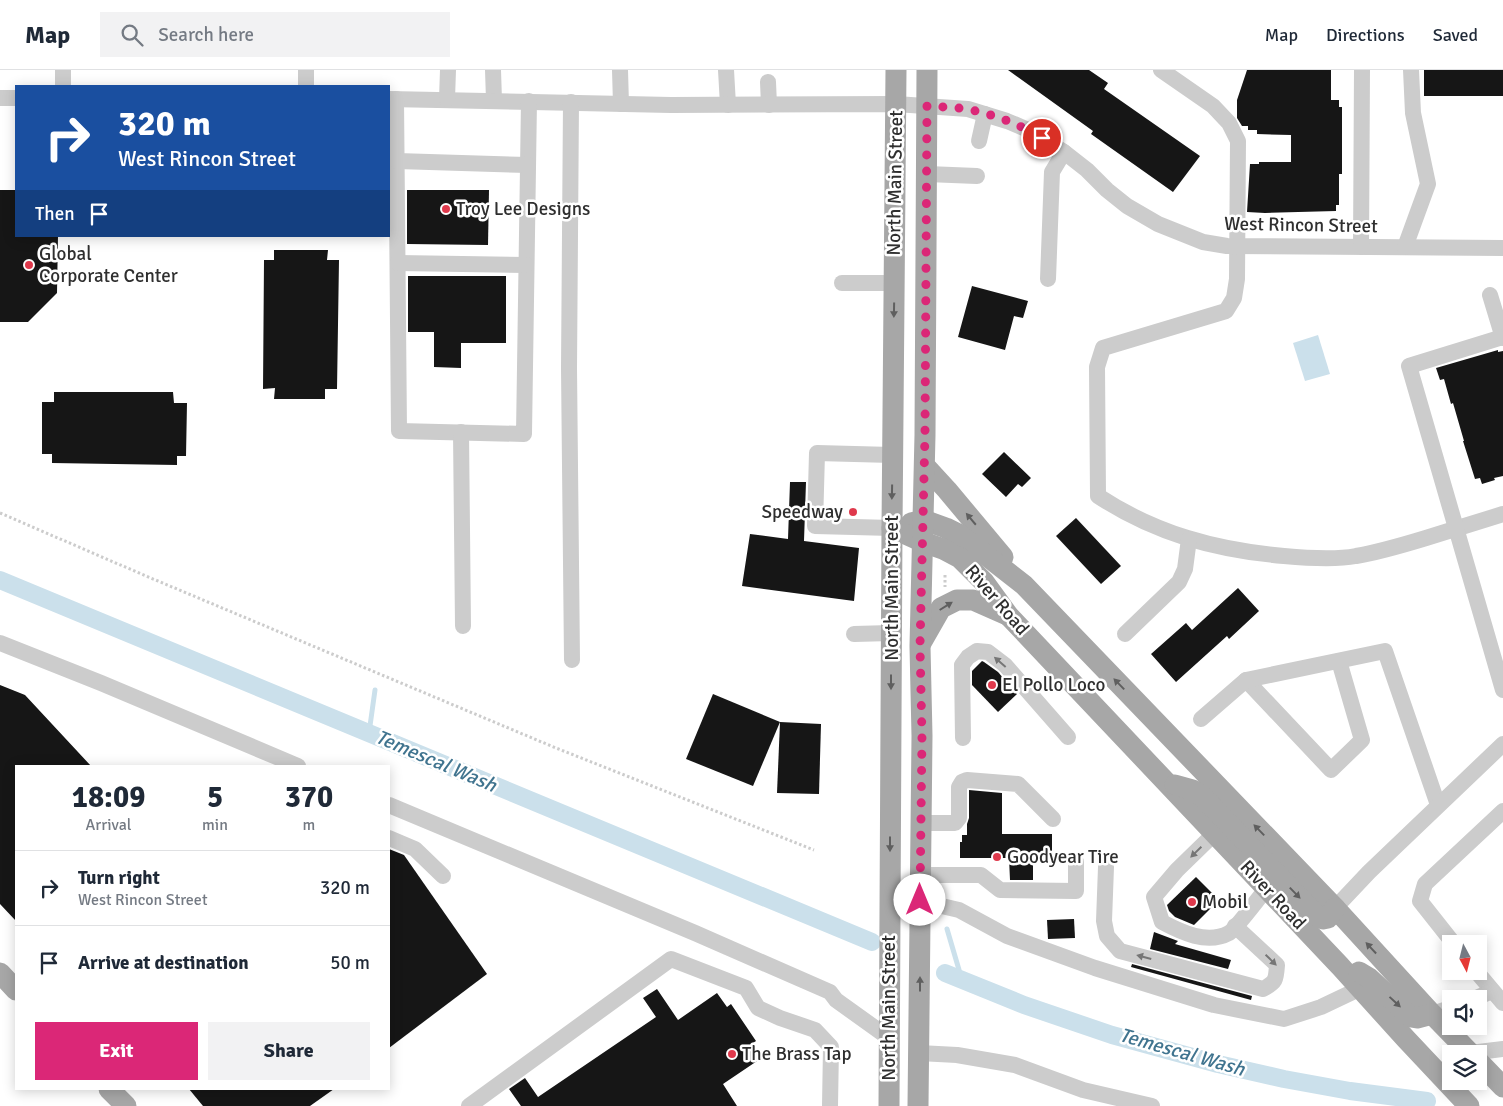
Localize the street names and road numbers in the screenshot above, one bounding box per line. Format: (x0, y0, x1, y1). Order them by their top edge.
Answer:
street label: North Main Street (882, 110, 908, 256)
street label: West Rincon Street (1224, 212, 1378, 238)
street label: North Main Street (880, 515, 904, 661)
street label: River Road (960, 560, 1034, 640)
street label: River Road (1235, 855, 1311, 935)
street label: North Main Street (877, 935, 901, 1081)

